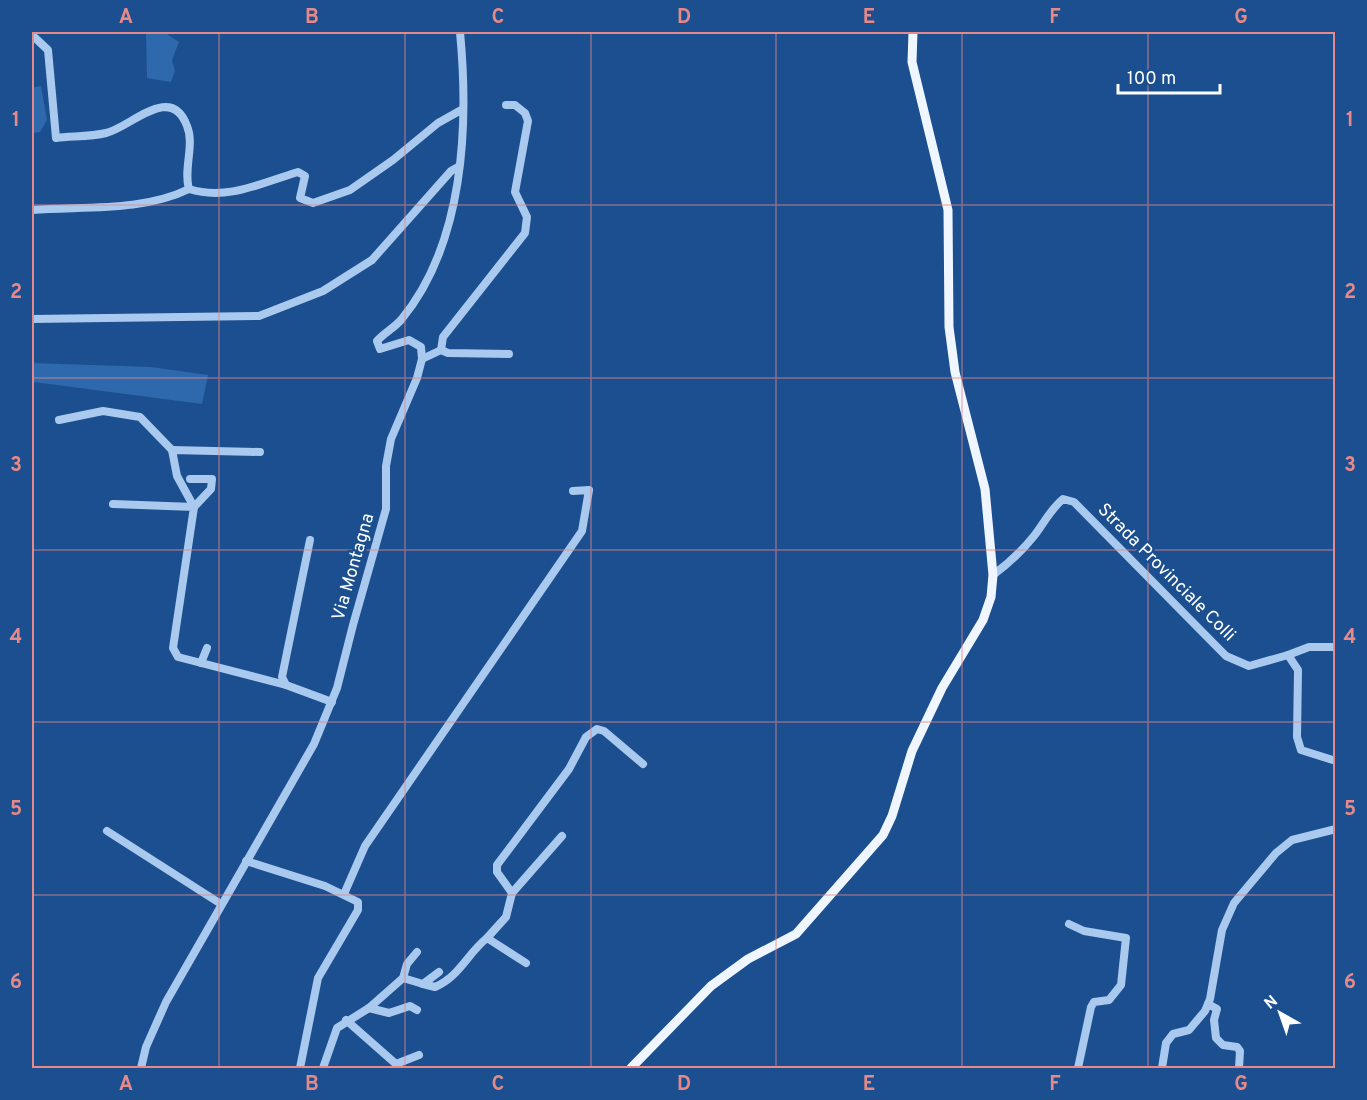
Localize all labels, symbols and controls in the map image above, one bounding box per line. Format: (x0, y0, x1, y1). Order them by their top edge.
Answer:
text: A (119, 5, 133, 31)
text: B (305, 5, 319, 31)
text: C (492, 5, 504, 31)
text: D (677, 5, 691, 31)
text: E (863, 5, 875, 31)
text: F (1049, 5, 1061, 31)
text: G (1234, 5, 1248, 31)
scale bar (1118, 57, 1220, 95)
text: 100 m (1127, 68, 1176, 91)
text: 1 (12, 108, 20, 134)
text: 1 (1346, 108, 1354, 134)
text: 2 (10, 280, 22, 306)
text: 2 (1344, 280, 1356, 306)
text: 3 (10, 453, 22, 479)
text: 3 (1344, 453, 1356, 479)
street label: Strada Provinciale Colli (1092, 499, 1240, 647)
street label: Via Montagna (328, 511, 380, 623)
text: 4 (10, 625, 22, 651)
text: 4 (1344, 625, 1356, 651)
text: 5 (10, 797, 22, 823)
text: 5 (1344, 797, 1356, 823)
text: 6 (10, 970, 22, 996)
text: 6 (1344, 970, 1356, 996)
north arrow (1250, 983, 1310, 1043)
text: N (1261, 992, 1282, 1014)
text: A (119, 1072, 133, 1098)
text: B (305, 1072, 319, 1098)
text: C (492, 1072, 504, 1098)
text: D (677, 1072, 691, 1098)
text: E (863, 1072, 875, 1098)
text: F (1049, 1072, 1061, 1098)
text: G (1234, 1072, 1248, 1098)

